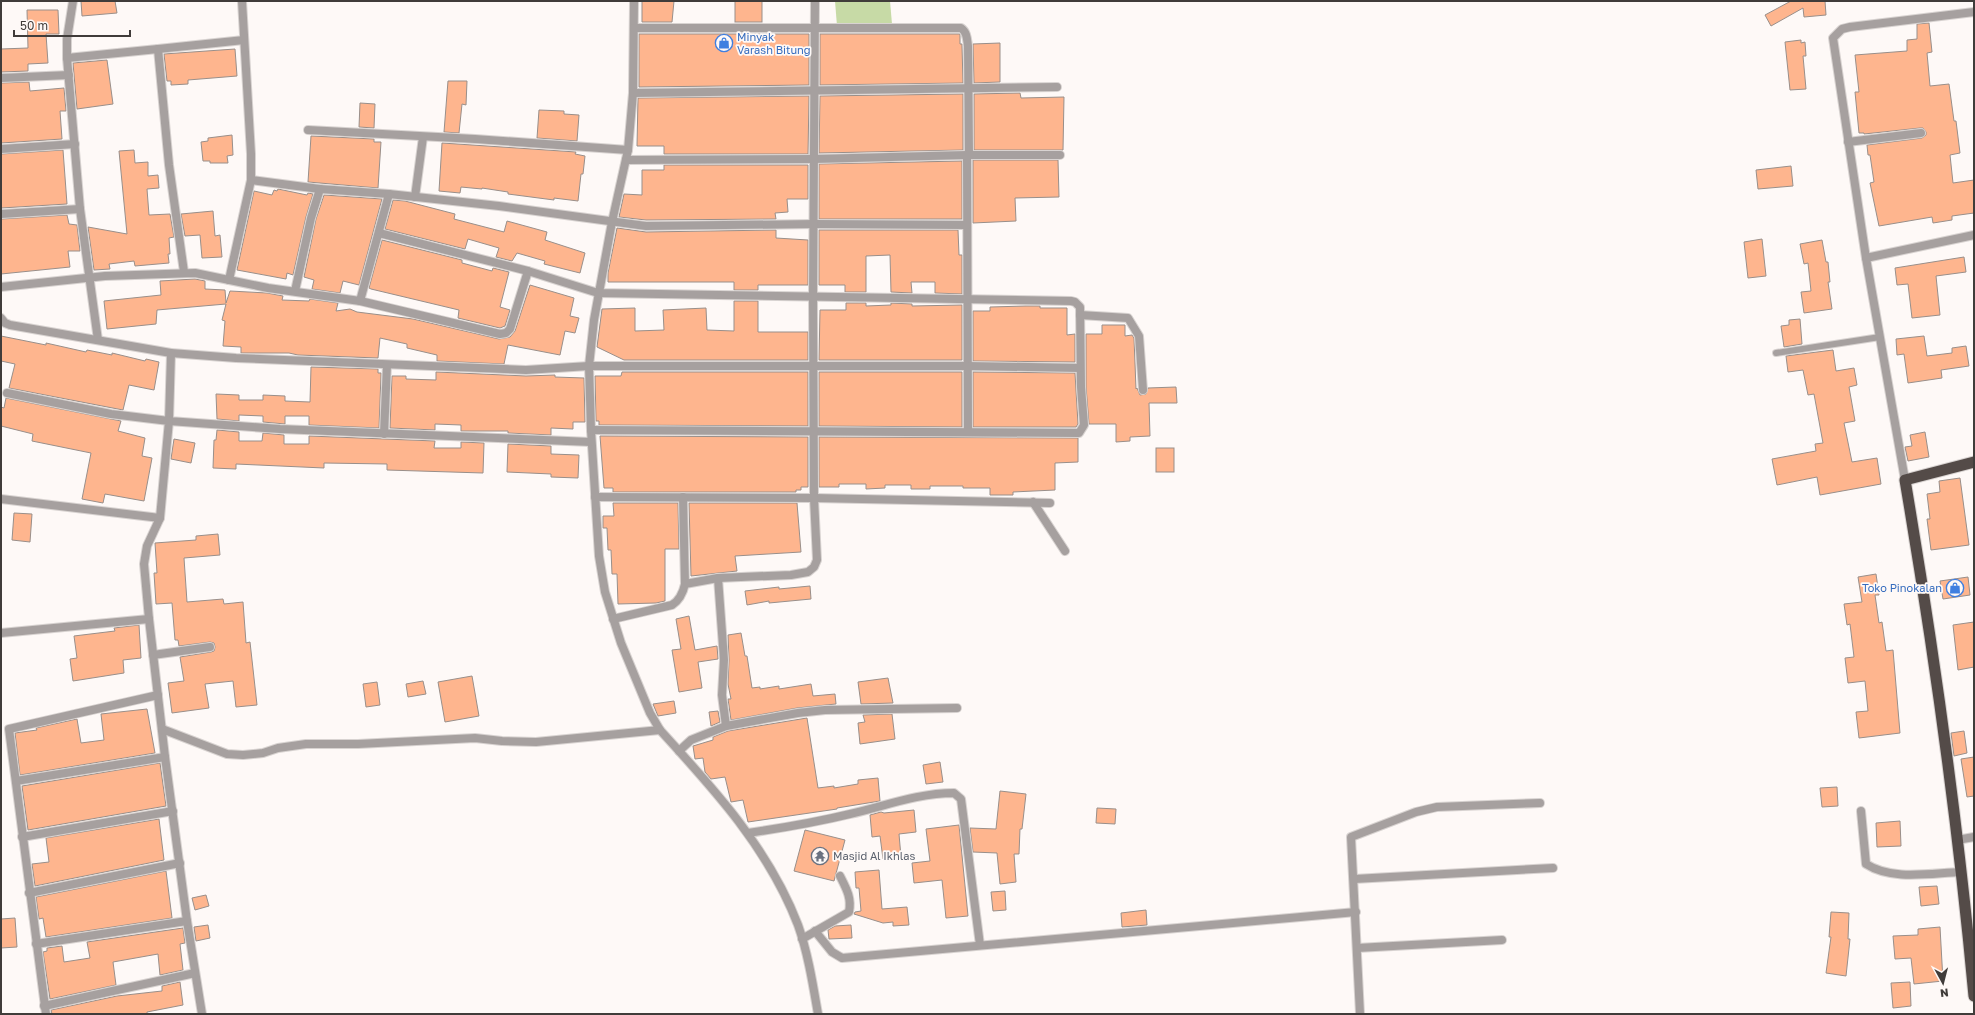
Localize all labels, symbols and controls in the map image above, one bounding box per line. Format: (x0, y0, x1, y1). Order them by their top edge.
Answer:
scale bar (14, 12, 130, 38)
text: 50 m (20, 18, 48, 33)
place label: Minyak Varash Bitung (737, 30, 811, 56)
shop icon: Minyak Varash Bitung (714, 33, 734, 53)
shop icon: Toko Pinokalan (1945, 578, 1965, 598)
place label: Toko Pinokalan (1862, 581, 1942, 594)
temple icon: Masjid Al Ikhlas (810, 846, 830, 866)
place label: Masjid Al Ikhlas (833, 849, 916, 862)
north arrow (1923, 963, 1963, 1003)
text: N (1939, 986, 1949, 1000)

